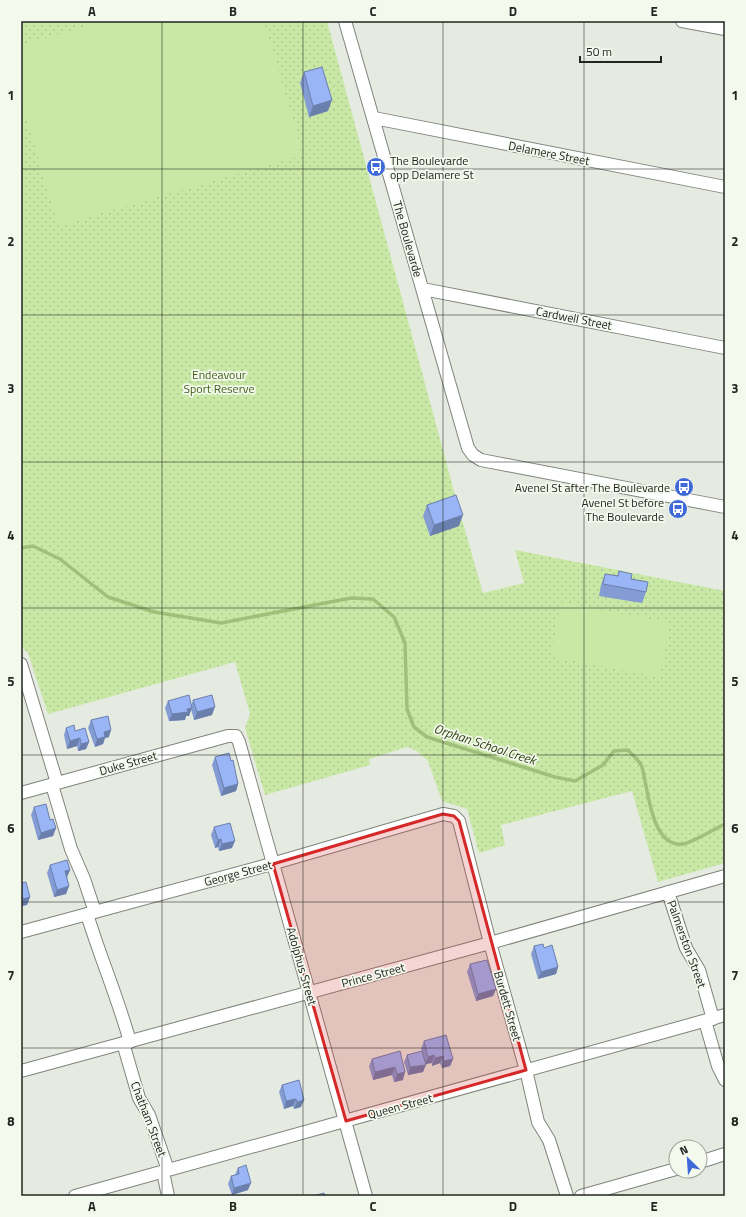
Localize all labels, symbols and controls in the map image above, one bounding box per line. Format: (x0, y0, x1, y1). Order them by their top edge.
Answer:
text: A (88, 1, 96, 21)
text: B (229, 1, 237, 21)
text: C (369, 1, 377, 21)
text: D (509, 1, 517, 21)
text: E (650, 1, 658, 21)
scale bar (580, 38, 661, 64)
text: 50 m (586, 42, 612, 61)
text: 1 (7, 85, 15, 105)
text: 1 (731, 85, 739, 105)
street label: Delamere Street (507, 136, 592, 170)
place label: The Boulevarde opp Delamere St (390, 151, 474, 184)
bus stop icon: The Boulevarde opp Delamere St (365, 156, 387, 178)
street label: The Boulevarde (388, 199, 428, 279)
text: 2 (7, 231, 15, 251)
text: 2 (731, 231, 739, 251)
street label: Cardwell Street (534, 301, 614, 335)
park label: Endeavour Sport Reserve (183, 365, 255, 398)
text: 3 (7, 378, 15, 398)
text: 3 (731, 378, 739, 398)
bus stop icon: Avenel St after The Boulevarde (673, 476, 695, 498)
place label: Avenel St after The Boulevarde (515, 478, 670, 497)
place label: Avenel St before The Boulevarde (582, 493, 664, 526)
bus stop icon: Avenel St before The Boulevarde (667, 498, 689, 520)
text: 4 (7, 525, 15, 545)
text: 4 (731, 525, 739, 545)
text: 5 (7, 671, 15, 691)
text: 5 (731, 671, 739, 691)
water label: Orphan School Creek (431, 718, 541, 771)
street label: Duke Street (97, 745, 160, 780)
text: 6 (7, 818, 15, 838)
text: 6 (731, 818, 739, 838)
street label: George Street (202, 855, 275, 891)
street label: Palmerston Street (662, 897, 712, 991)
street label: Adolphus Street (282, 925, 322, 1008)
street label: Prince Street (339, 957, 408, 993)
text: 7 (7, 965, 15, 985)
text: 7 (731, 965, 739, 985)
street label: Burdett Street (489, 969, 527, 1044)
street label: Chatham Street (126, 1079, 172, 1160)
street label: Queen Street (365, 1088, 435, 1124)
text: 8 (7, 1111, 15, 1131)
text: 8 (731, 1111, 739, 1131)
north arrow (668, 1139, 708, 1179)
text: N (677, 1141, 691, 1159)
text: A (88, 1196, 96, 1216)
text: B (229, 1196, 237, 1216)
text: C (369, 1196, 377, 1216)
text: D (509, 1196, 517, 1216)
text: E (650, 1196, 658, 1216)

